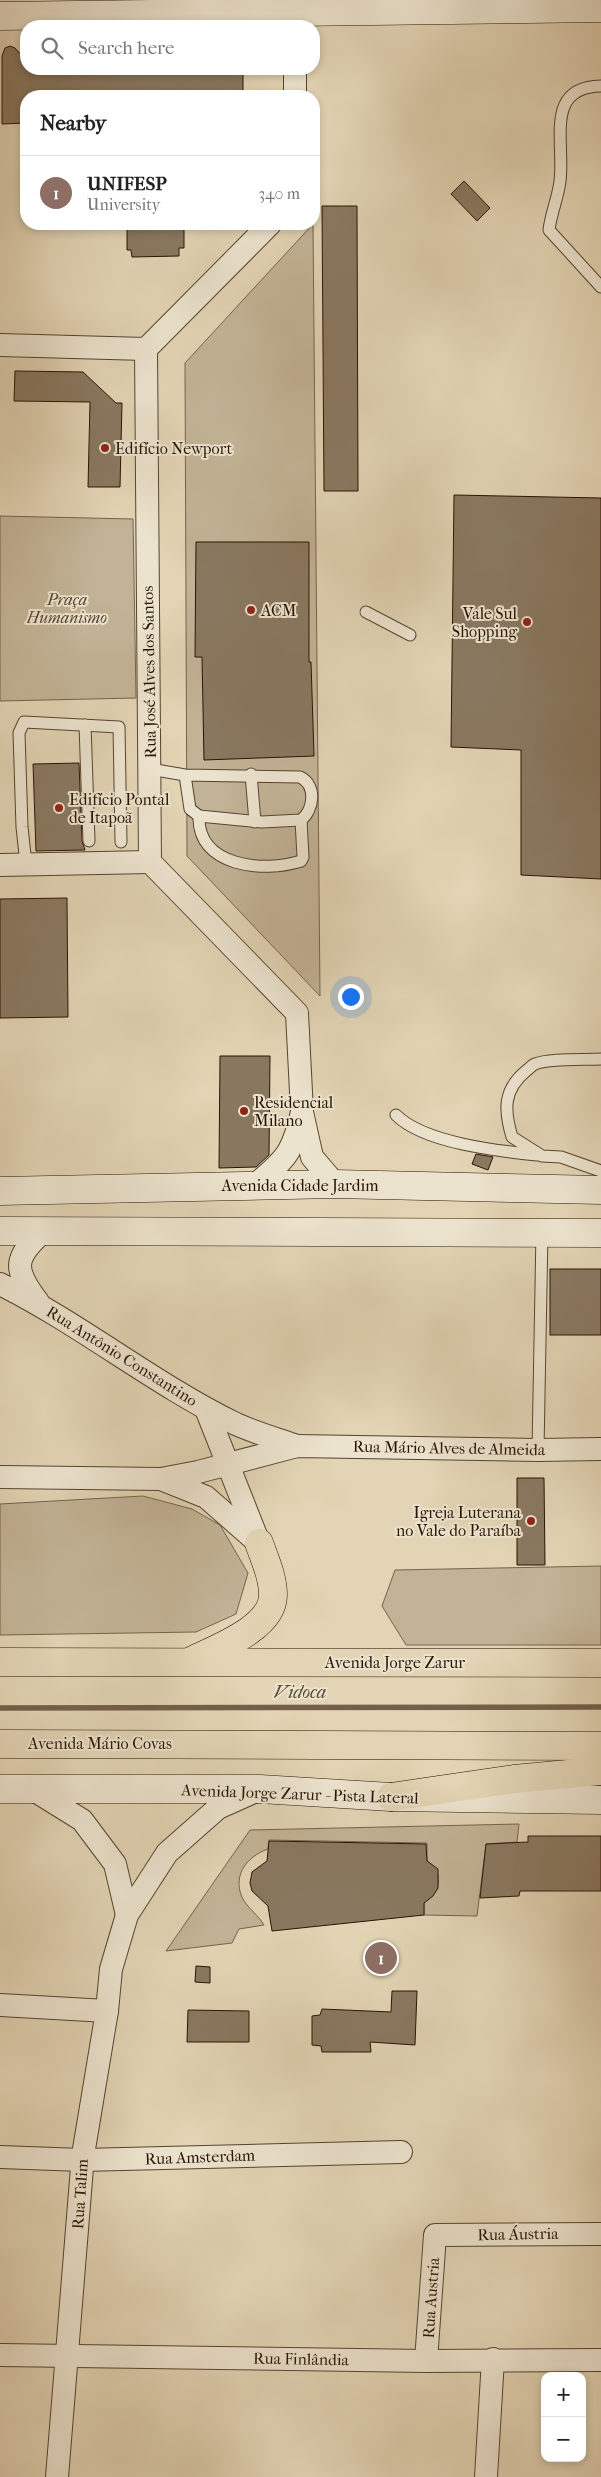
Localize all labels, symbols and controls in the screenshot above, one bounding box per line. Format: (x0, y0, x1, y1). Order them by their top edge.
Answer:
search box (20, 20, 320, 75)
icon: search (38, 34, 66, 62)
text: Search here (78, 37, 174, 59)
text: Nearby (40, 111, 106, 135)
text: UNIFESP (87, 173, 167, 195)
text: 1 (53, 184, 59, 203)
text: 340 m (258, 184, 300, 203)
text: University (87, 195, 160, 214)
place label: Edifício Newport (115, 439, 232, 458)
marker: Edifício Newport (99, 442, 111, 454)
street label: Rua José Alves dos Santos (138, 585, 160, 758)
park label: Praça Humanismo (26, 590, 107, 627)
place label: ACM (260, 601, 297, 620)
marker: ACM (245, 604, 257, 616)
place label: Vale Sul Shopping (452, 604, 518, 641)
marker: Vale Sul Shopping (521, 616, 533, 628)
place label: Edifício Pontal de Itapoã (69, 790, 170, 827)
marker: Edifício Pontal de Itapoã (53, 802, 65, 814)
your location (338, 984, 364, 1010)
place label: Residencial Milano (254, 1093, 334, 1130)
marker: Residencial Milano (238, 1105, 250, 1117)
street label: Avenida Cidade Jardim (221, 1176, 379, 1195)
street label: Rua Antônio Constantino (43, 1302, 201, 1410)
street label: Rua Mário Alves de Almeida (353, 1437, 546, 1459)
place label: Igreja Luterana no Vale do Paraíba (396, 1503, 522, 1540)
marker: Igreja Luterana no Vale do Paraíba (525, 1515, 537, 1527)
street label: Avenida Jorge Zarur (324, 1653, 465, 1672)
water label: Vidoca (274, 1682, 326, 1703)
street label: Avenida Mário Covas (27, 1734, 172, 1753)
street label: Avenida Jorge Zarur - Pista Lateral (180, 1780, 420, 1808)
pin: 1 (365, 1939, 397, 1977)
street label: Rua Amsterdam (144, 2146, 256, 2168)
street label: Rua Talim (68, 2157, 92, 2230)
street label: Rua Áustria (477, 2223, 559, 2244)
street label: Rua Austria (419, 2256, 443, 2339)
street label: Rua Finlândia (253, 2349, 350, 2369)
map controls (541, 2372, 586, 2462)
button: + (541, 2372, 586, 2417)
button: − (541, 2417, 586, 2462)

